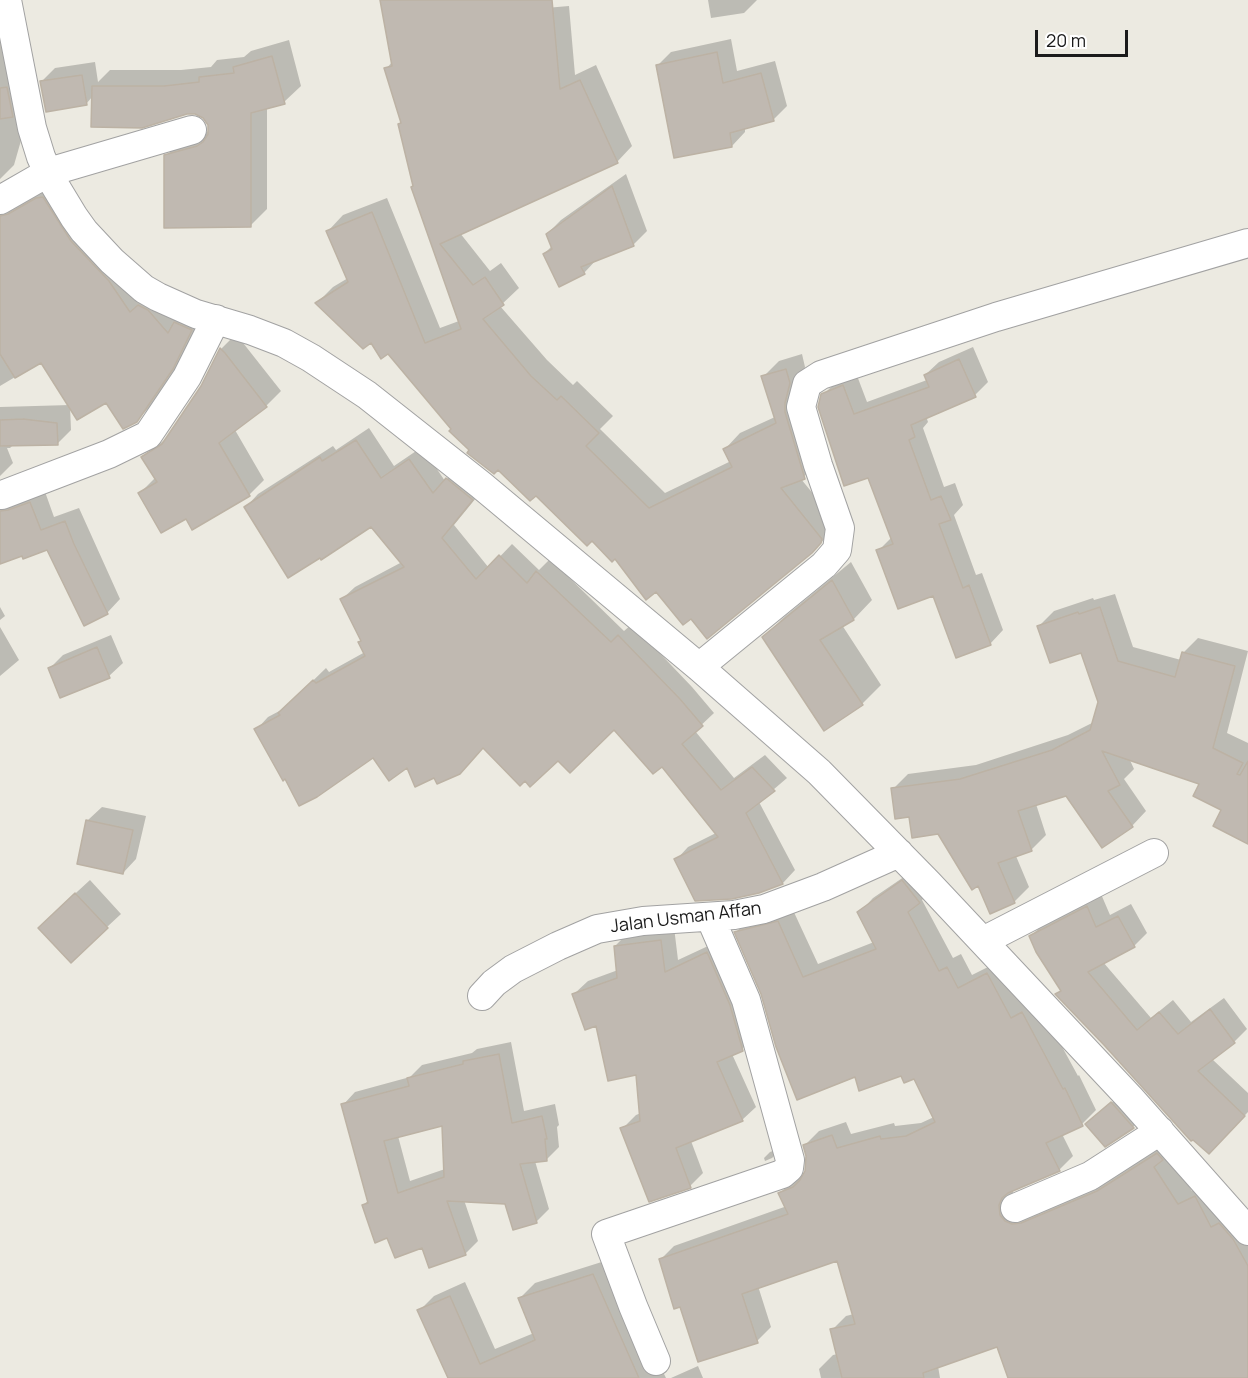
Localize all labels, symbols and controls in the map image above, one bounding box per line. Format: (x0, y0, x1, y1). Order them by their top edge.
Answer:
scale bar (1038, 18, 1131, 56)
text: 20 m (1046, 28, 1086, 52)
street label: Jalan Usman Affan (609, 898, 763, 938)

